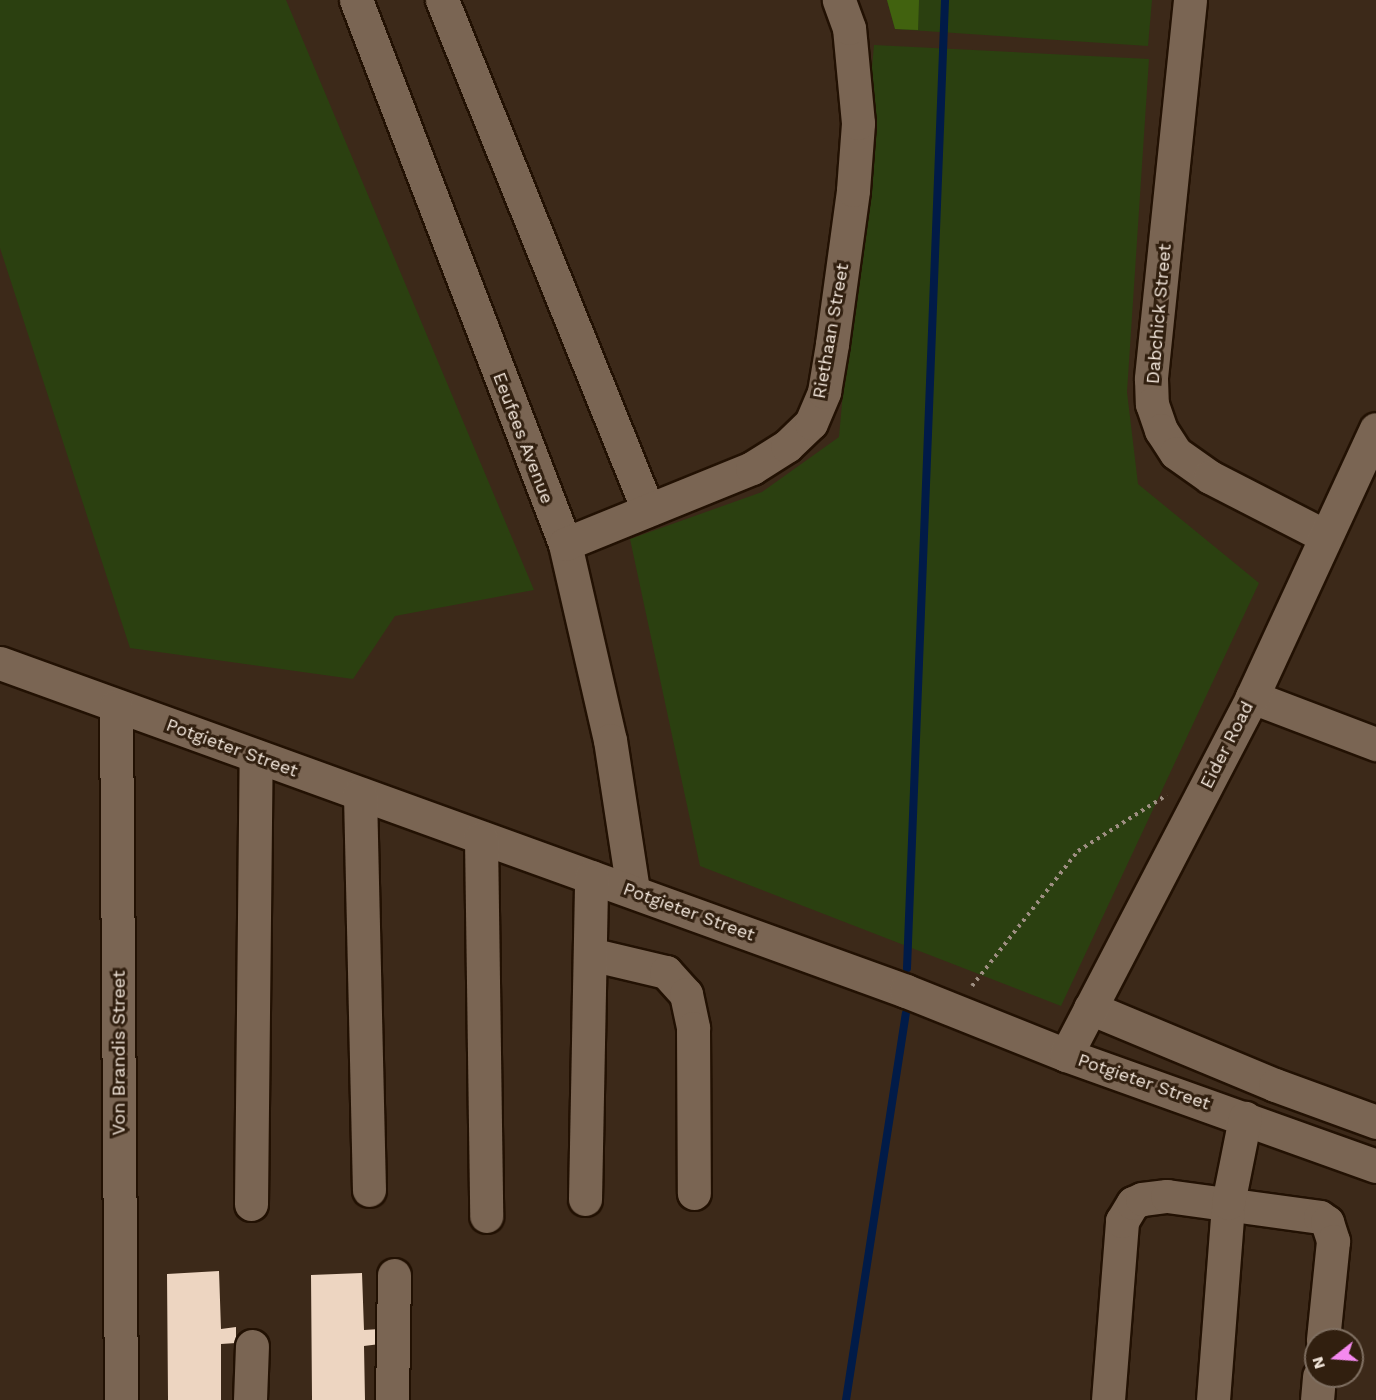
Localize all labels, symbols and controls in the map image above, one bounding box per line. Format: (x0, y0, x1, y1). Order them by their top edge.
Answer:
street label: Dabchick Street (1142, 243, 1176, 385)
street label: Riethaan Street (808, 262, 854, 400)
street label: Eeufees Avenue (488, 369, 558, 507)
street label: Eider Road (1196, 698, 1258, 792)
street label: Potgieter Street (163, 714, 301, 782)
street label: Potgieter Street (620, 878, 758, 946)
street label: Von Brandis Street (108, 971, 130, 1135)
street label: Potgieter Street (1075, 1049, 1213, 1115)
north arrow (1304, 1328, 1364, 1388)
text: N (1307, 1354, 1329, 1371)

